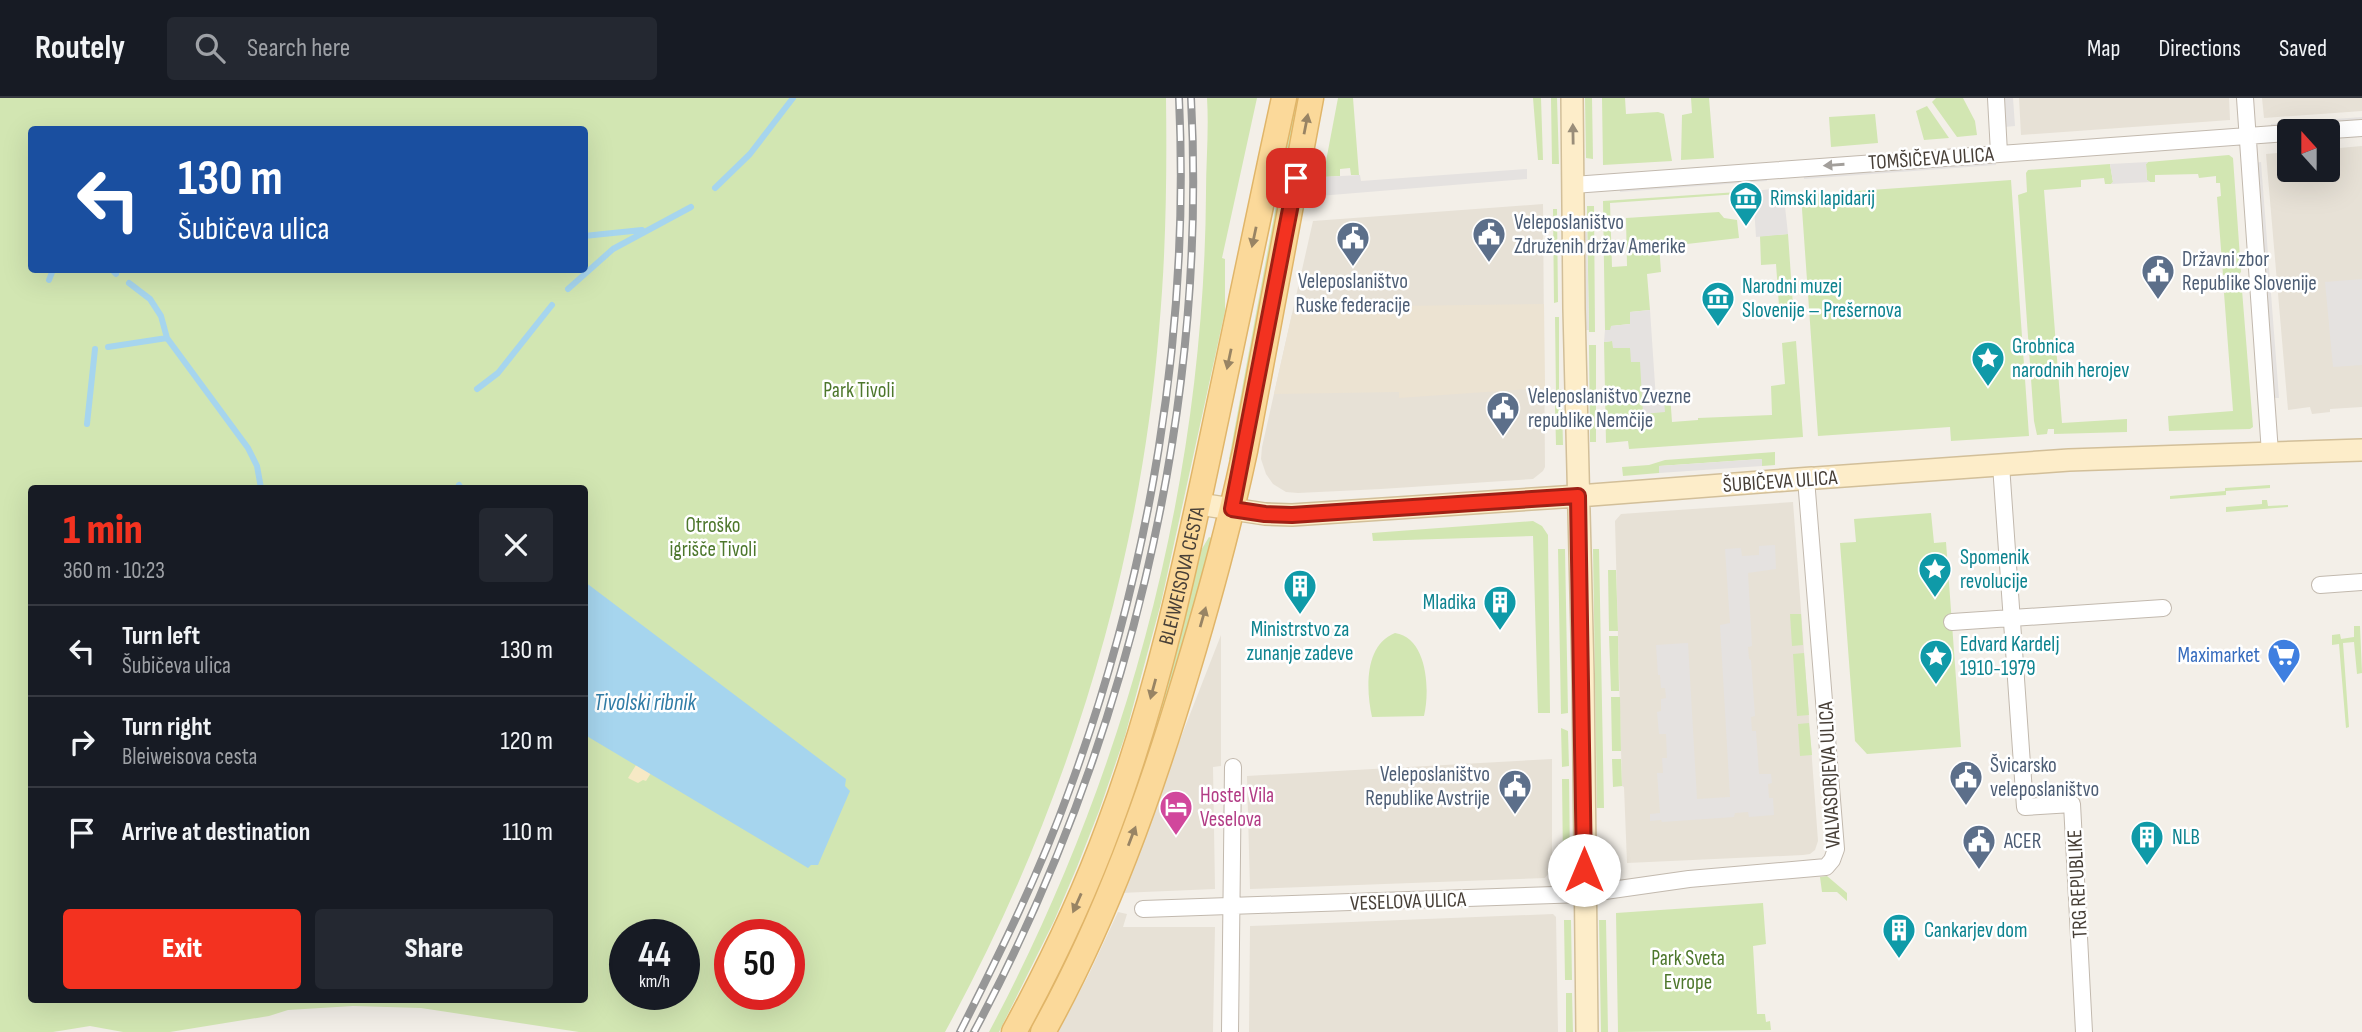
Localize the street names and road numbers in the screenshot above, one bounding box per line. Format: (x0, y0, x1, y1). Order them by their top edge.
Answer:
street label: TOMŠIČEVA ULICA (1867, 142, 1996, 175)
street label: ŠUBIČEVA ULICA (1722, 465, 1839, 498)
street label: BLEIWEISOVA CESTA (1154, 503, 1210, 648)
street label: VALVASORJEVA ULICA (1813, 700, 1846, 849)
street label: TRG REPUBLIKE (2062, 829, 2093, 939)
street label: VESELOVA ULICA (1350, 887, 1467, 916)

